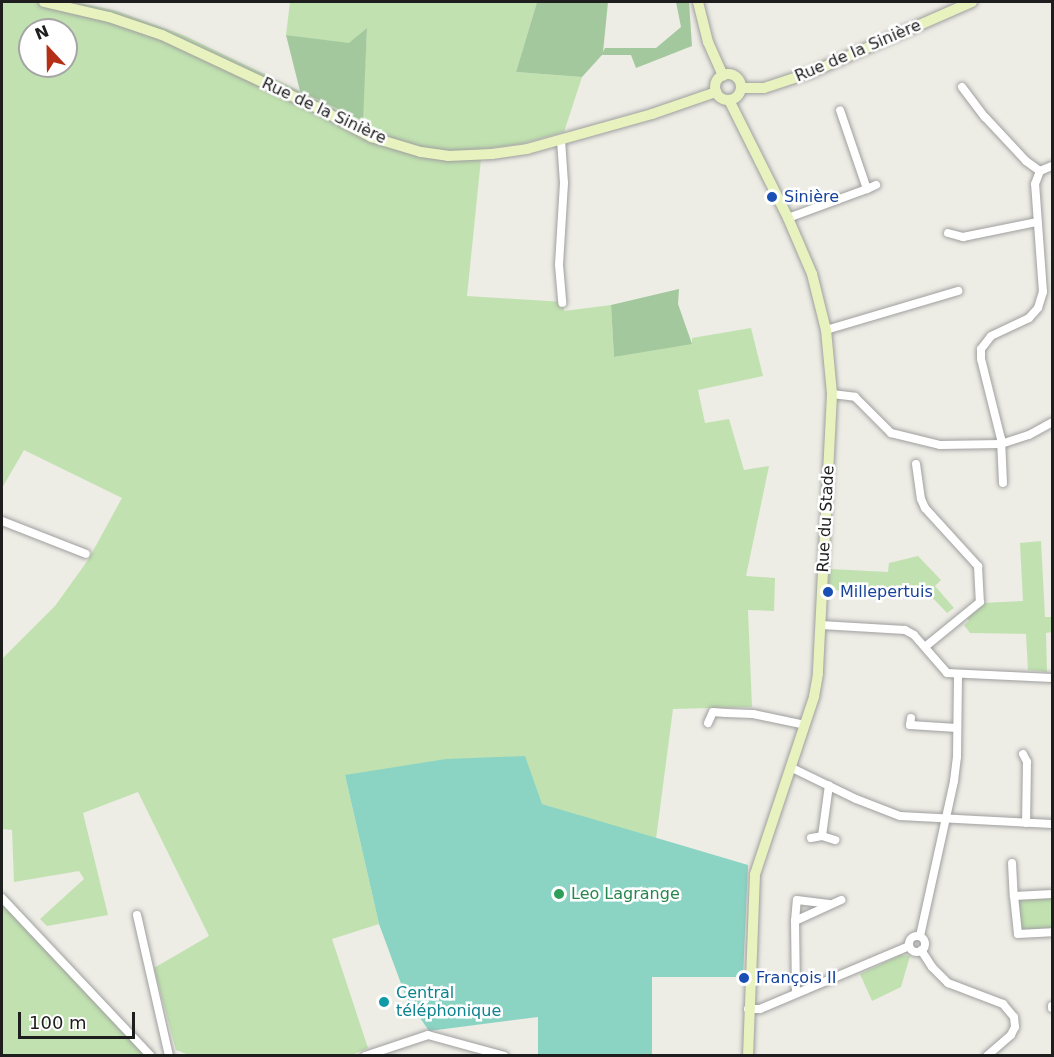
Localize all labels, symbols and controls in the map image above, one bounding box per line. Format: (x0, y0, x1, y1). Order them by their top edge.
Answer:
street label: Rue de la Sinière (792, 16, 924, 86)
north arrow (18, 18, 78, 78)
text: N (32, 21, 52, 44)
street label: Rue de la Sinière (259, 74, 389, 148)
place label: Sinière (784, 187, 839, 207)
marker: Sinière (765, 190, 779, 204)
street label: Rue du Stade (814, 465, 838, 573)
place label: Millepertuis (840, 582, 933, 602)
marker: Millepertuis (821, 585, 835, 599)
place label: Leo Lagrange (571, 884, 680, 904)
marker: Leo Lagrange (552, 887, 566, 901)
place label: François II (756, 968, 836, 988)
marker: François II (737, 971, 751, 985)
place label: Central téléphonique (396, 983, 501, 1021)
marker: Central téléphonique (377, 995, 391, 1009)
scale bar (21, 1000, 138, 1038)
text: 100 m (29, 1012, 87, 1033)

